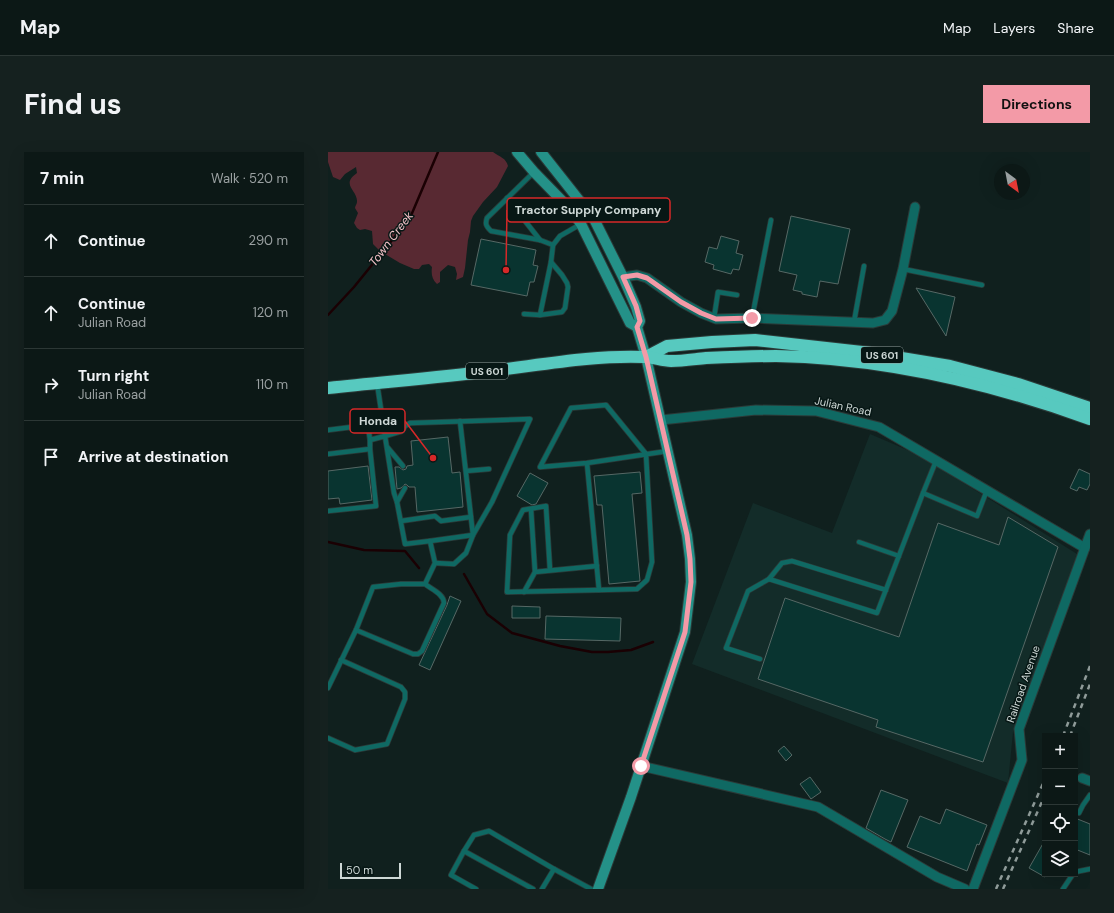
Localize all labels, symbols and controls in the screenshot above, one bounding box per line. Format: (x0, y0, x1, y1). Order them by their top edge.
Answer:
text: Map (20, 15, 60, 40)
text: Map (943, 19, 971, 37)
text: Layers (993, 19, 1035, 37)
text: Share (1057, 19, 1094, 37)
button: Directions (983, 85, 1090, 123)
text: Find us (24, 86, 122, 123)
north arrow (994, 164, 1030, 200)
text: 7 min (40, 167, 84, 189)
text: Walk · 520 m (211, 170, 288, 187)
callout: Tractor Supply Company (507, 198, 670, 222)
text: Tractor Supply Company (515, 202, 662, 218)
water label: Town Creek (365, 208, 417, 270)
icon: ahead (40, 230, 62, 252)
text: Continue (78, 231, 146, 251)
text: 290 m (249, 232, 288, 249)
text: Continue (78, 294, 146, 314)
icon: ahead (40, 302, 62, 324)
text: 120 m (253, 304, 288, 321)
route end (743, 309, 761, 327)
text: Julian Road (78, 314, 146, 331)
road number: US 601 (861, 347, 903, 363)
road number: US 601 (466, 363, 508, 379)
text: Turn right (78, 366, 149, 386)
icon: right (40, 374, 62, 396)
text: 110 m (256, 376, 288, 393)
text: Julian Road (78, 386, 146, 403)
street label: Julian Road (813, 393, 873, 419)
callout: Honda (350, 409, 405, 433)
text: Honda (359, 413, 397, 429)
icon: arrive (40, 446, 62, 468)
text: Arrive at destination (78, 447, 229, 467)
street label: Railroad Avenue (1003, 643, 1043, 725)
map controls (1042, 733, 1078, 877)
button: + (1042, 733, 1078, 769)
route start (632, 757, 650, 775)
button: − (1042, 769, 1078, 805)
button: locate (1042, 805, 1078, 841)
button: layers (1042, 841, 1078, 877)
scale bar (340, 861, 401, 880)
text: 50 m (346, 863, 373, 877)

